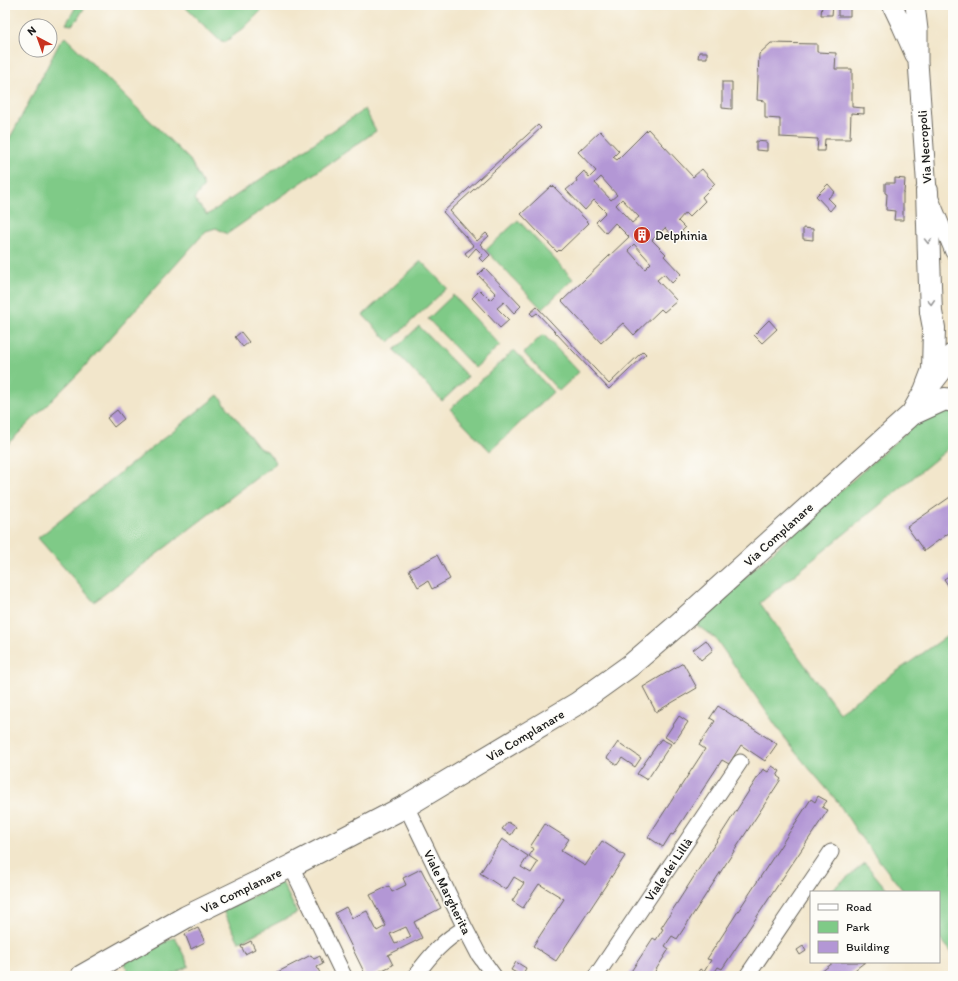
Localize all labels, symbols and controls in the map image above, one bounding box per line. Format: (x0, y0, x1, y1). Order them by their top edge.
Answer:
north arrow (18, 18, 58, 58)
text: N (25, 23, 39, 38)
street label: Via Necropoli (914, 110, 935, 184)
building icon: Delphinia (632, 225, 652, 245)
place label: Delphinia (655, 228, 708, 243)
one-way arrow (924, 238, 932, 244)
one-way arrow (926, 299, 935, 305)
street label: Via Complanare (741, 499, 816, 569)
street label: Via Complanare (484, 706, 567, 765)
street label: Viale dei Lillà (642, 834, 695, 904)
street label: Viale Margherita (421, 848, 475, 937)
street label: Via Complanare (198, 864, 284, 916)
legend (810, 891, 940, 963)
text: Road (846, 900, 872, 914)
text: Park (846, 920, 870, 934)
text: Building (846, 940, 890, 954)

